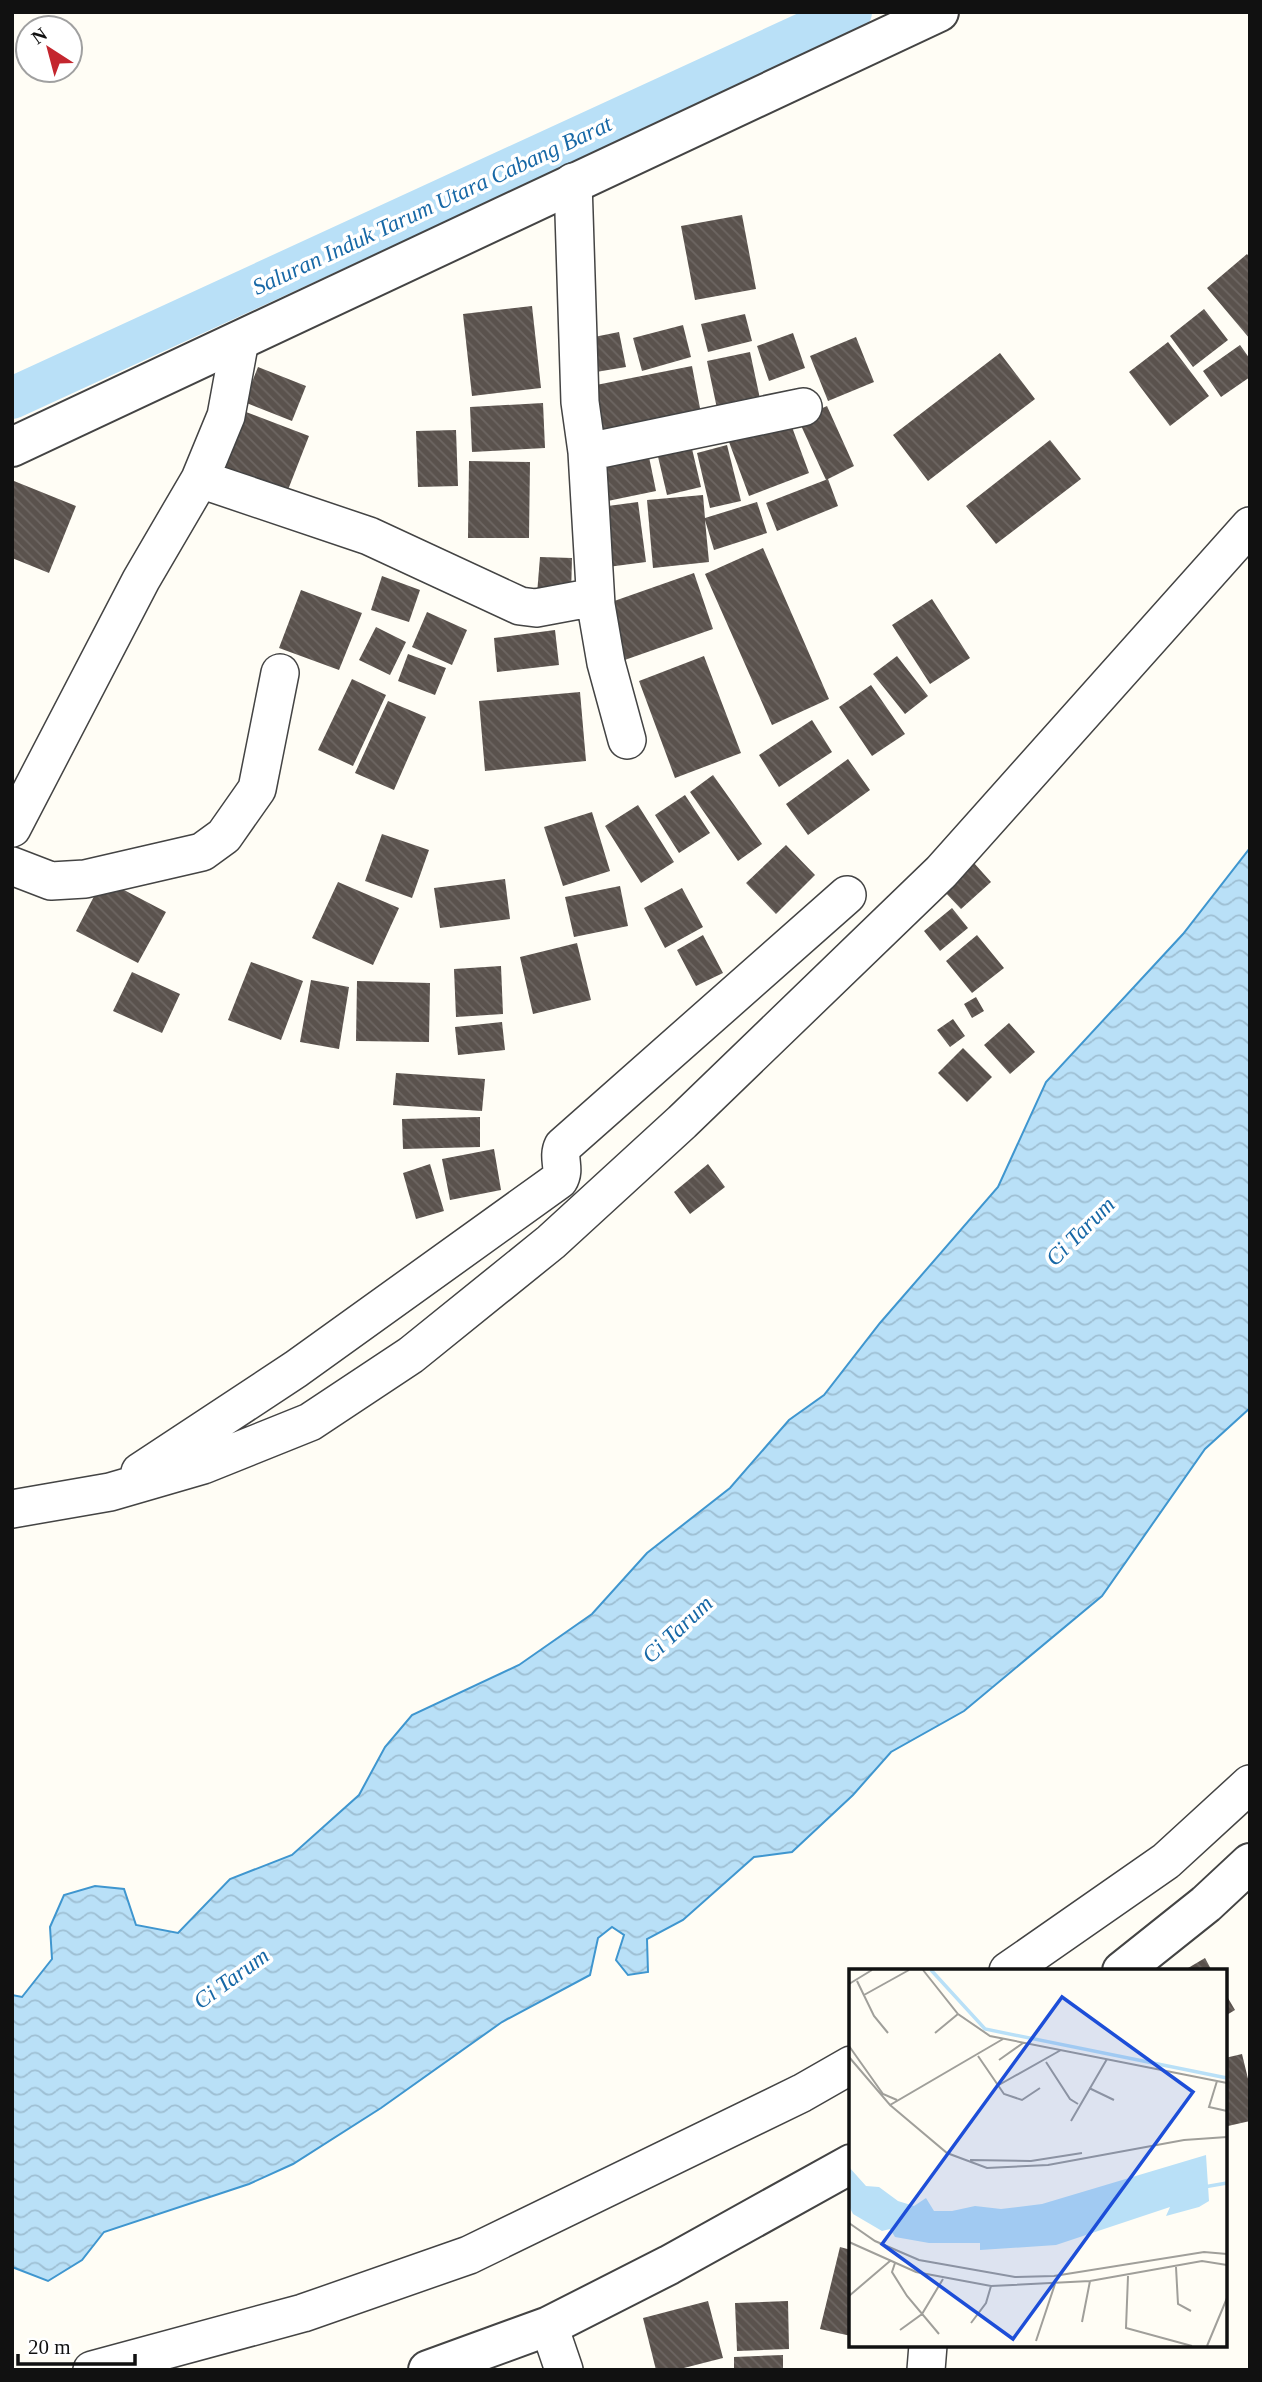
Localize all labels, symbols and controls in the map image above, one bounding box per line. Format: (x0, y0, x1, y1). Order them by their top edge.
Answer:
north arrow (14, 14, 84, 84)
text: N (28, 23, 51, 48)
water label: Saluran Induk Tarum Utara Cabang Barat (249, 111, 616, 300)
water label: Ci Tarum (1041, 1192, 1120, 1271)
water label: Ci Tarum (637, 1591, 718, 1668)
water label: Ci Tarum (189, 1943, 274, 2014)
inset map (849, 1969, 1227, 2347)
scale bar (18, 2322, 135, 2366)
text: 20 m (28, 2335, 71, 2359)

